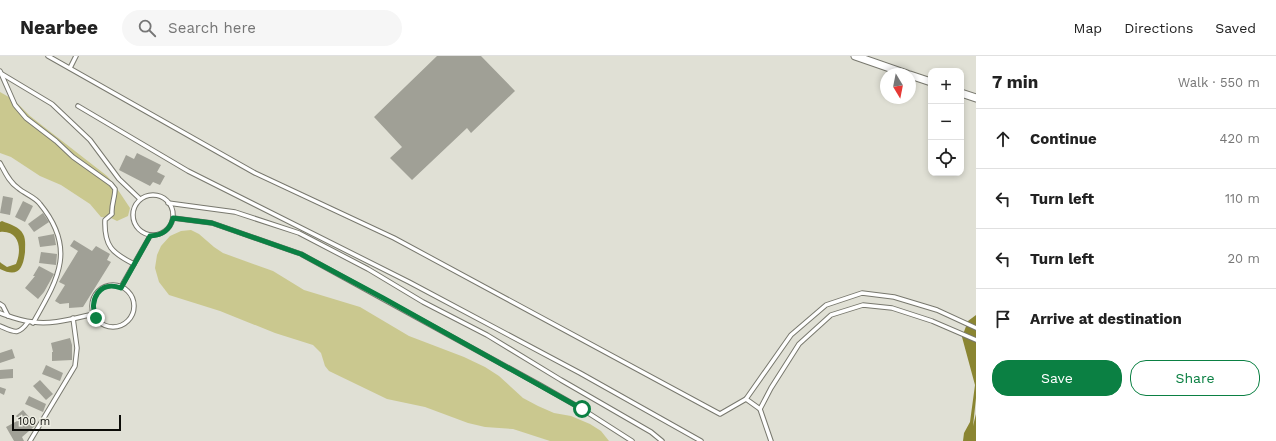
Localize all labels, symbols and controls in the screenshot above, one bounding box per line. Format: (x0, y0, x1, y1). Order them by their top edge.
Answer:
search box (122, 10, 402, 46)
text: Nearbee (20, 16, 98, 39)
icon: search (136, 17, 158, 39)
text: Search here (168, 19, 256, 37)
text: Map (1074, 20, 1102, 36)
text: Directions (1124, 20, 1193, 36)
text: Saved (1215, 20, 1256, 36)
north arrow (880, 68, 916, 104)
map controls (928, 68, 964, 176)
button: + (928, 68, 964, 104)
text: 7 min (992, 72, 1038, 92)
text: Walk · 550 m (1178, 75, 1260, 90)
button: − (928, 104, 964, 140)
icon: ahead (992, 128, 1014, 150)
text: Continue (1030, 130, 1097, 148)
text: 420 m (1220, 131, 1260, 146)
button: locate (928, 140, 964, 176)
icon: left (992, 188, 1014, 210)
text: Turn left (1030, 190, 1094, 208)
text: 110 m (1225, 191, 1260, 206)
icon: left (992, 248, 1014, 270)
text: Turn left (1030, 250, 1094, 268)
text: 20 m (1228, 251, 1260, 266)
icon: arrive (992, 308, 1014, 330)
route end (87, 309, 105, 327)
text: Arrive at destination (1030, 310, 1182, 328)
button: Save (992, 360, 1122, 396)
button: Share (1130, 360, 1260, 396)
route start (573, 400, 591, 418)
scale bar (12, 413, 121, 432)
text: 100 m (18, 415, 50, 428)

